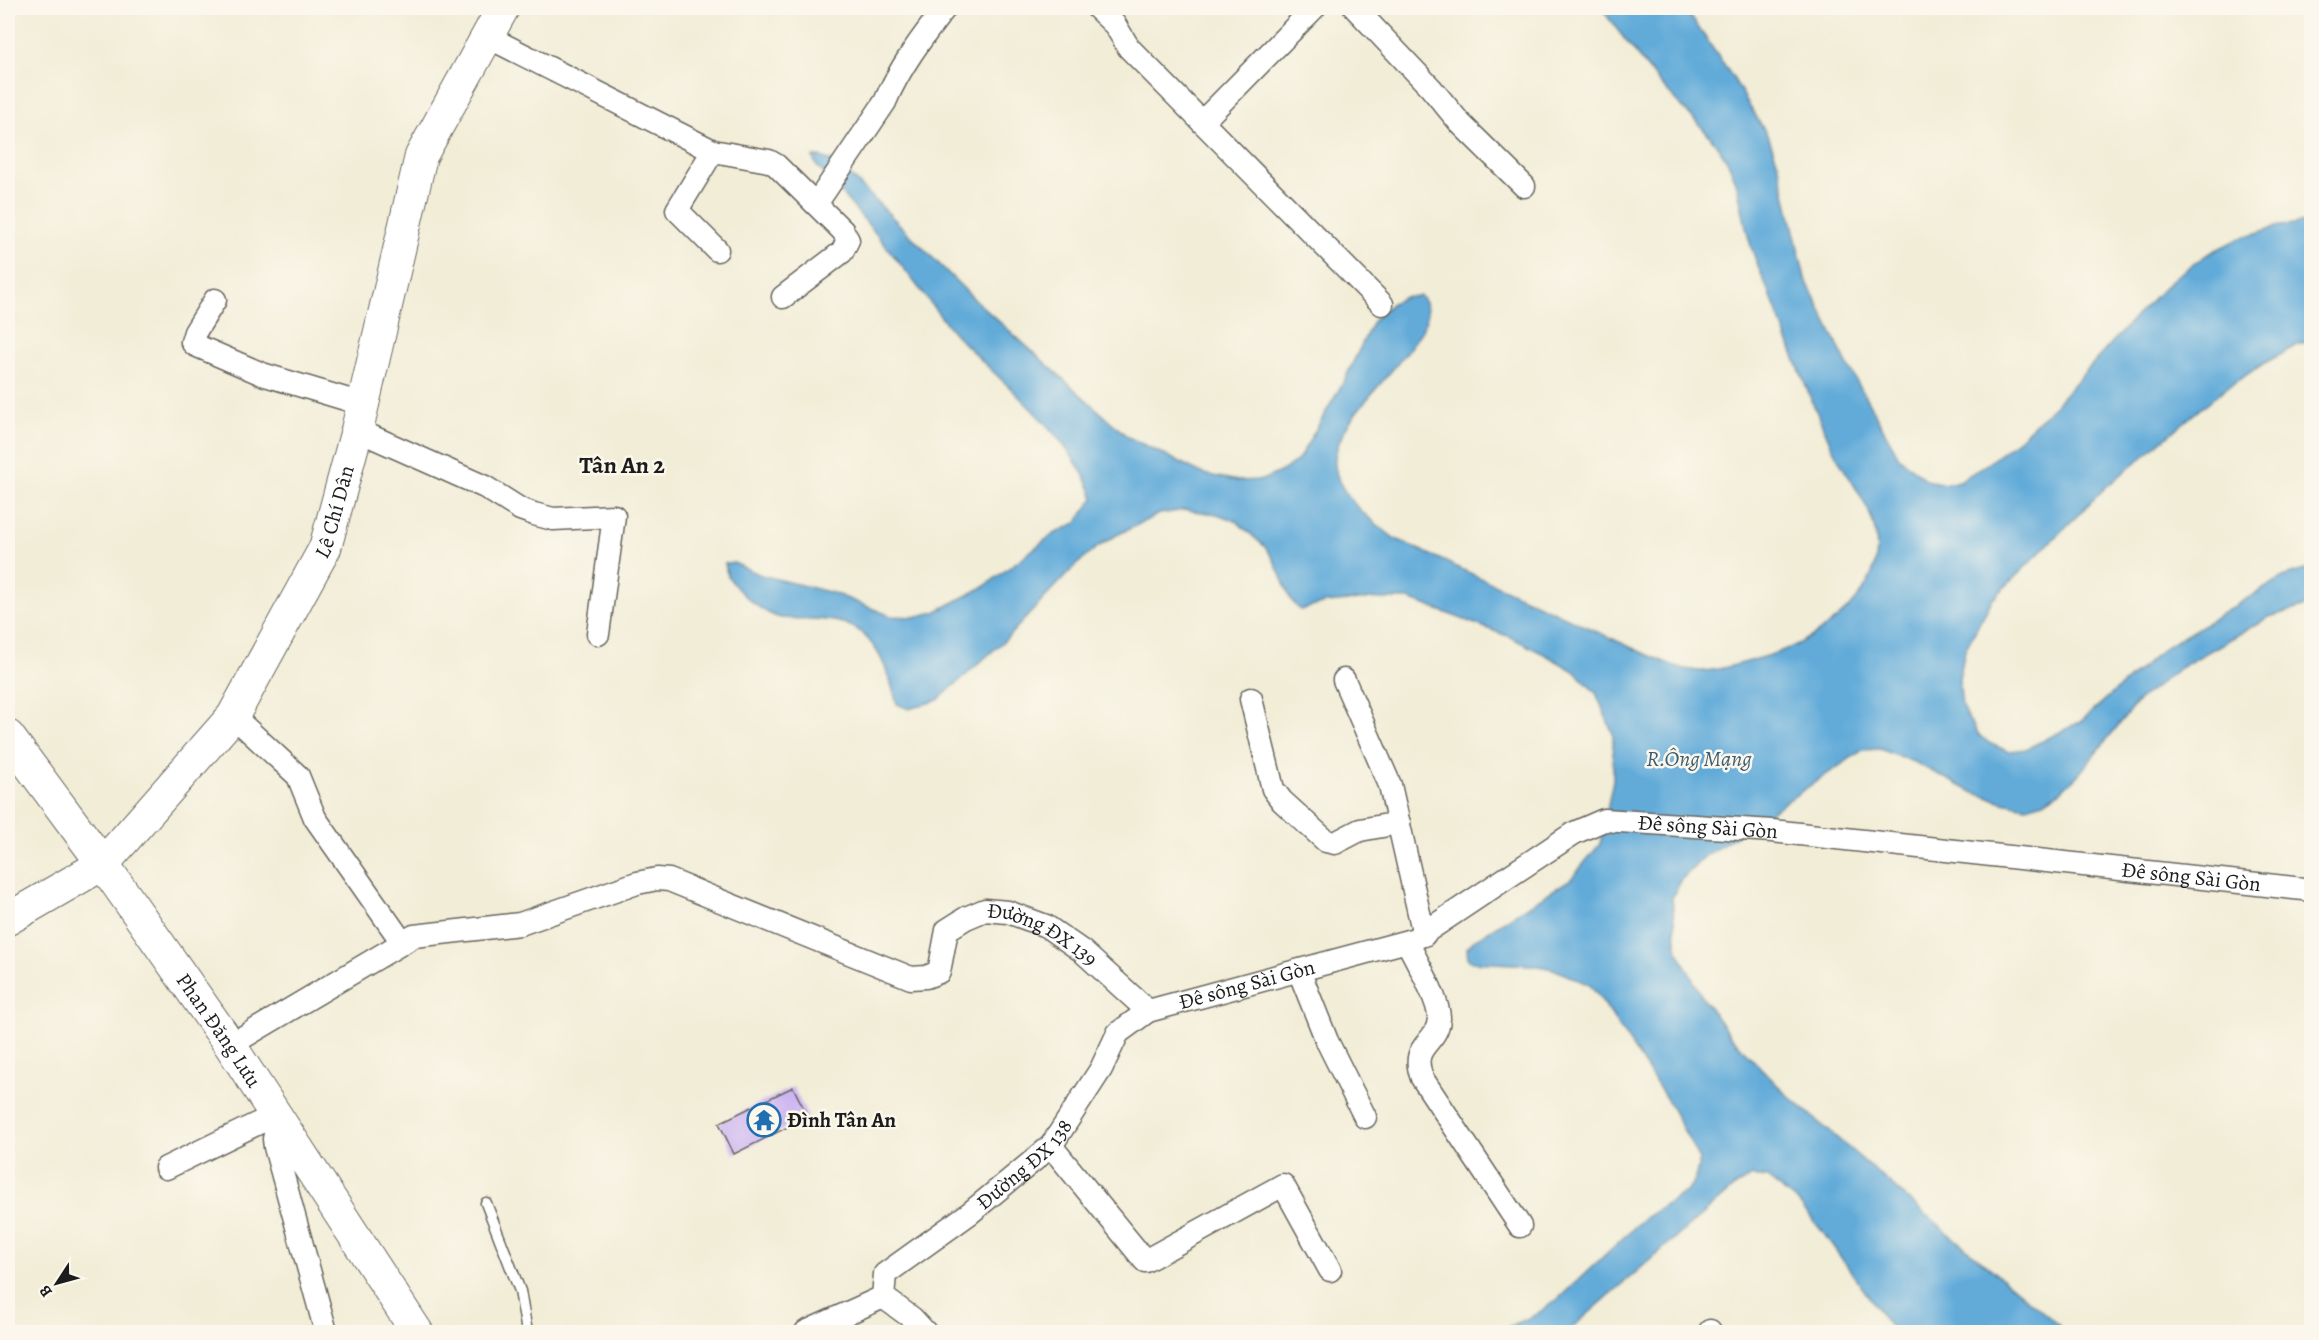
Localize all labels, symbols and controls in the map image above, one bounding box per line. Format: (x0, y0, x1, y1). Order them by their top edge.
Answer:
district label: Tân An 2 (579, 449, 665, 481)
street label: Lê Chí Dân (308, 462, 361, 563)
water label: R.Ông Mạng (1646, 744, 1752, 774)
street label: Đê sông Sài Gòn (1637, 808, 1779, 845)
street label: Đê sông Sài Gòn (2120, 855, 2262, 898)
street label: Đường ĐX 139 (986, 896, 1104, 973)
street label: Đê sông Sài Gòn (1176, 953, 1318, 1016)
street label: Phan Đăng Lưu (170, 967, 268, 1093)
temple icon: Đình Tân An (746, 1102, 782, 1138)
place label: Đình Tân An (787, 1106, 896, 1134)
street label: Đường ĐX 138 (970, 1114, 1079, 1216)
north arrow (27, 1253, 87, 1313)
text: B (34, 1281, 58, 1302)

